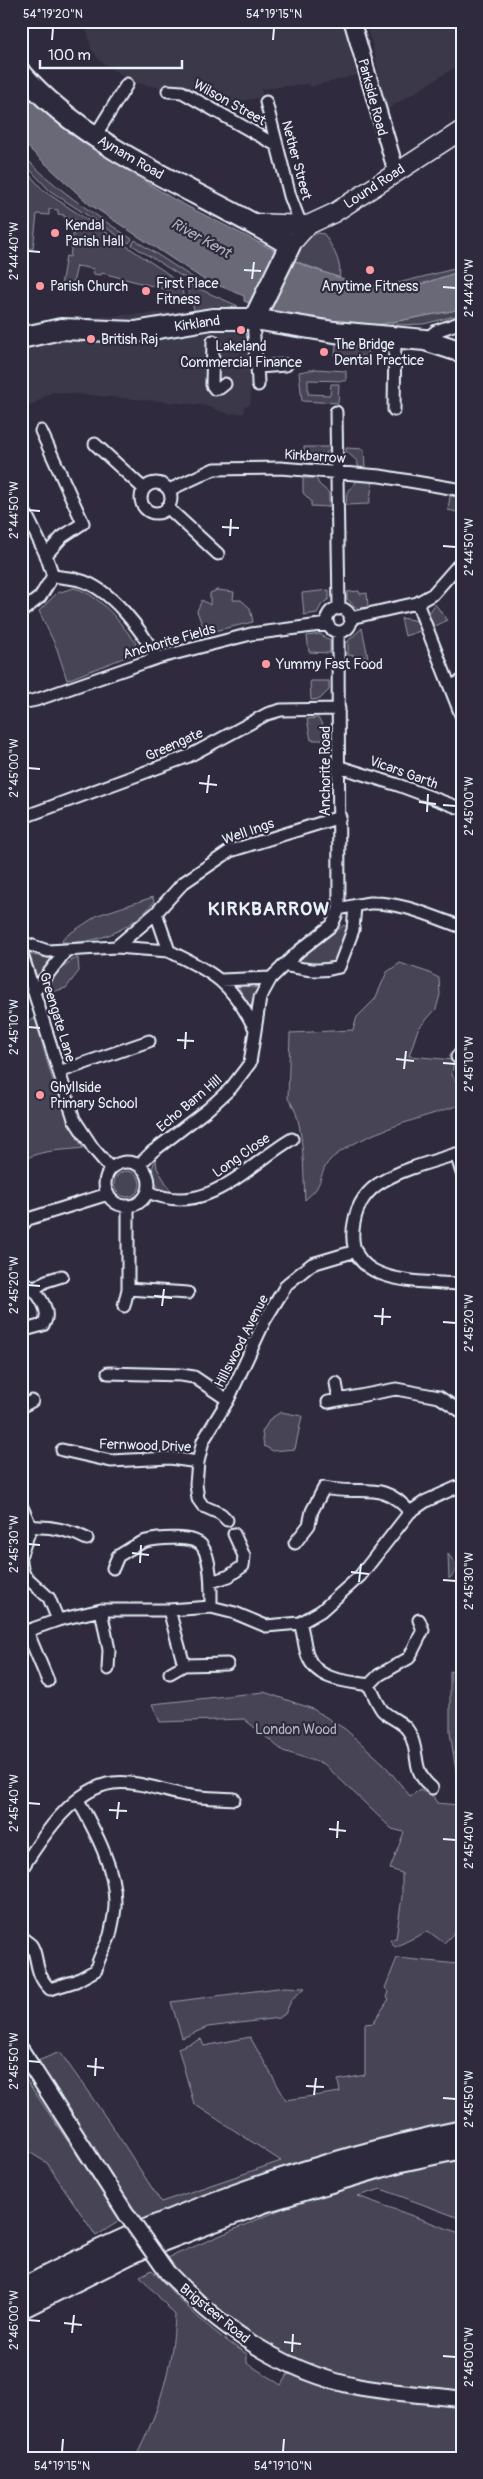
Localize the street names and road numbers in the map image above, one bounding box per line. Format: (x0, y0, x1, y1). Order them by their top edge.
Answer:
street label: Parkside Road (354, 57, 391, 138)
street label: Wilson Street (190, 76, 269, 130)
street label: Nether Street (278, 119, 315, 202)
street label: Aynam Road (95, 132, 167, 183)
street label: Lound Road (341, 160, 408, 212)
street label: Kirkland (173, 312, 221, 335)
street label: Kirkbarrow (284, 446, 347, 467)
street label: Anchorite Fields (121, 620, 218, 663)
street label: Greengate (143, 724, 206, 765)
street label: Anchorite Road (317, 726, 334, 816)
street label: Vicars Garth (367, 752, 440, 793)
street label: Well Ings (220, 814, 277, 848)
street label: Greengate Lane (36, 970, 79, 1064)
street label: Echo Barn Hill (153, 1071, 225, 1136)
street label: Long Close (209, 1129, 273, 1181)
street label: Hillswood Avenue (211, 1292, 272, 1390)
street label: Fernwood Drive (99, 1435, 191, 1456)
street label: Brigsteer Road (176, 2280, 253, 2347)

